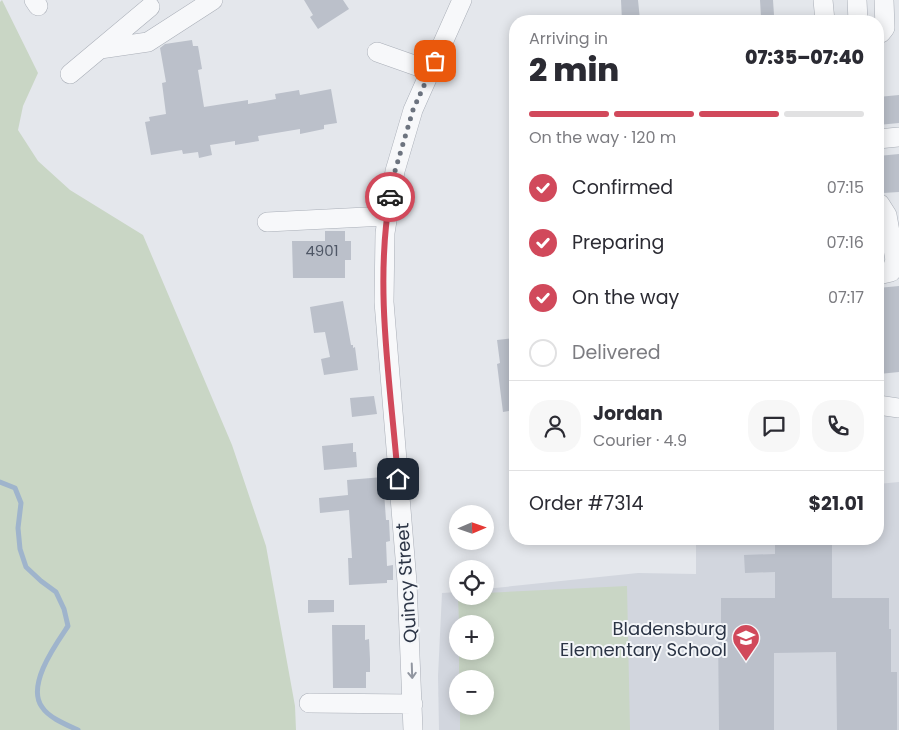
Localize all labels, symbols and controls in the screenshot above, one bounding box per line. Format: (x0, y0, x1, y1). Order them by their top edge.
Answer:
text: Arriving in (529, 27, 608, 50)
pin (414, 40, 456, 82)
text: 07:35–07:40 (745, 44, 864, 71)
icon: bag (421, 47, 449, 75)
text: 2 min (529, 47, 619, 92)
text: On the way · 120 m (529, 126, 676, 149)
courier (365, 172, 415, 222)
icon: check (529, 174, 557, 202)
text: Confirmed (572, 174, 673, 201)
text: 07:15 (827, 176, 864, 199)
icon: car (376, 183, 404, 211)
icon: check (529, 229, 557, 257)
text: Preparing (572, 229, 664, 256)
text: 07:16 (827, 231, 864, 254)
house number: 4901 (305, 240, 339, 261)
icon: check (529, 284, 557, 312)
text: On the way (572, 284, 679, 311)
text: 07:17 (828, 286, 864, 309)
text: Delivered (572, 339, 661, 366)
button: person (529, 400, 581, 452)
text: Jordan (593, 400, 663, 427)
button: chat (748, 400, 800, 452)
button: phone (812, 400, 864, 452)
text: Courier · 4.9 (593, 429, 687, 452)
pin (377, 458, 419, 500)
icon: home (384, 465, 412, 493)
text: Order #7314 (529, 490, 643, 517)
text: $21.01 (809, 490, 864, 517)
north arrow (449, 505, 494, 550)
map controls (449, 505, 494, 715)
street label: Quincy Street (389, 522, 423, 644)
button: locate (449, 560, 494, 605)
button: + (449, 615, 494, 660)
place label: Bladensburg Elementary School (560, 616, 727, 662)
school or university icon: Bladensburg Elementary School (731, 623, 761, 662)
one-way arrow (407, 662, 417, 679)
button: − (449, 670, 494, 715)

